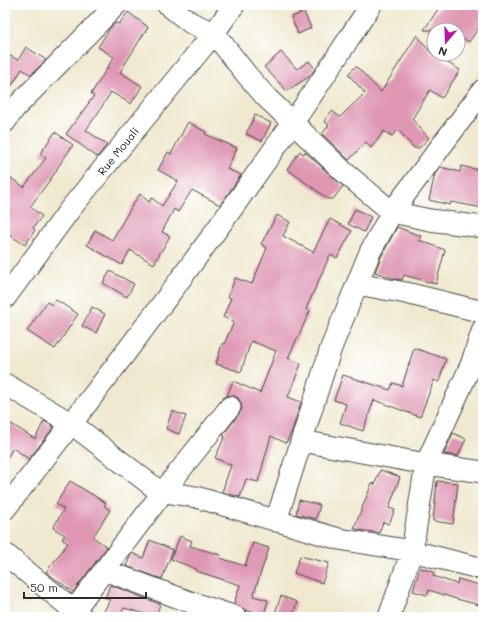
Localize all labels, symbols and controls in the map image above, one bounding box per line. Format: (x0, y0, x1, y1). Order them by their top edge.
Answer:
north arrow (426, 22, 466, 62)
text: N (436, 43, 449, 60)
street label: Rue Mouali (94, 124, 142, 178)
scale bar (24, 574, 146, 600)
text: 50 m (30, 579, 58, 595)

